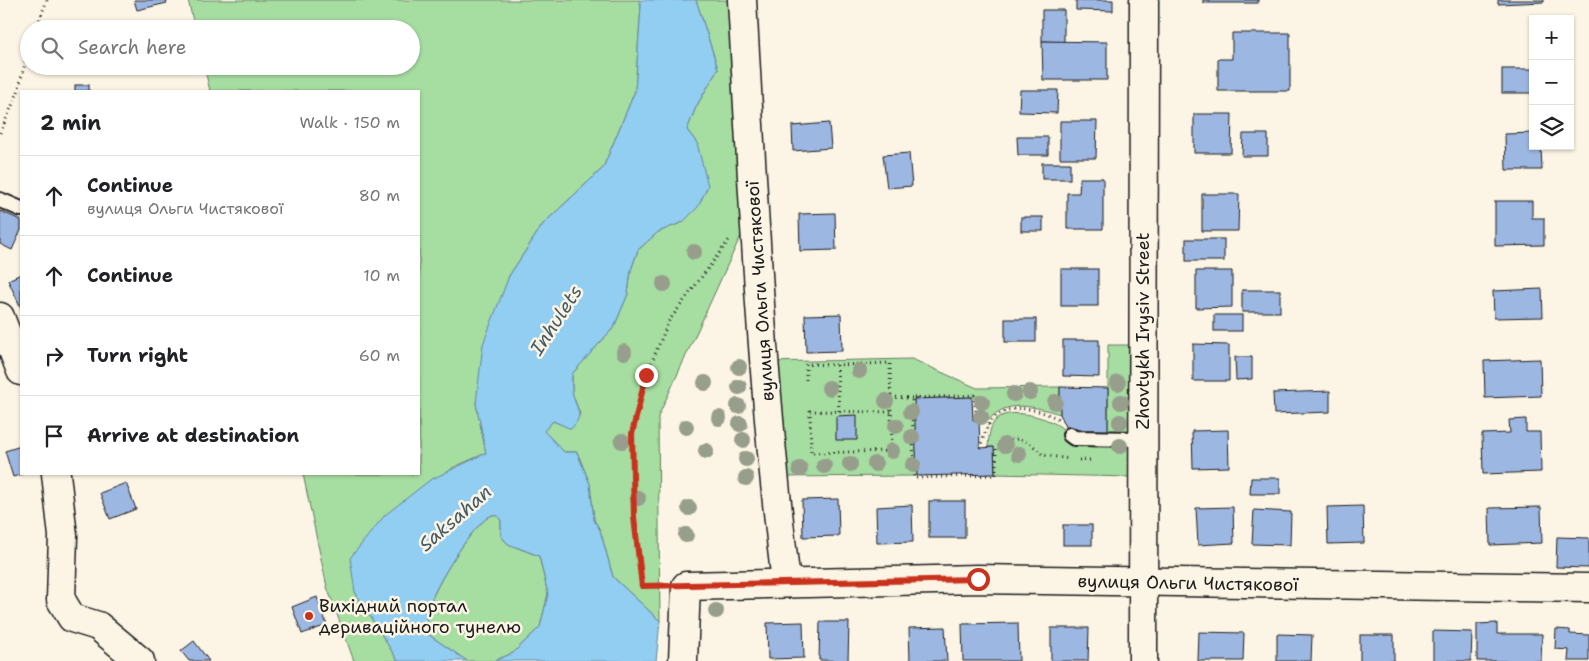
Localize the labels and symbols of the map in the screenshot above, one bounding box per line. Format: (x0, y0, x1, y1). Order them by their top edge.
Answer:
street label: вулиця Ольги Чистякової (740, 179, 780, 402)
street label: Zhovtykh Irysiv Street (1131, 232, 1155, 430)
water label: Inhulets (524, 280, 588, 361)
route end (635, 364, 658, 387)
water label: Saksahan (413, 479, 497, 557)
route start (967, 568, 990, 591)
street label: вулиця Ольги Чистякової (1077, 569, 1300, 597)
place label: Вихідний портал дериваційного тунелю (319, 594, 521, 639)
marker: Вихідний портал дериваційного тунелю (303, 610, 315, 622)

